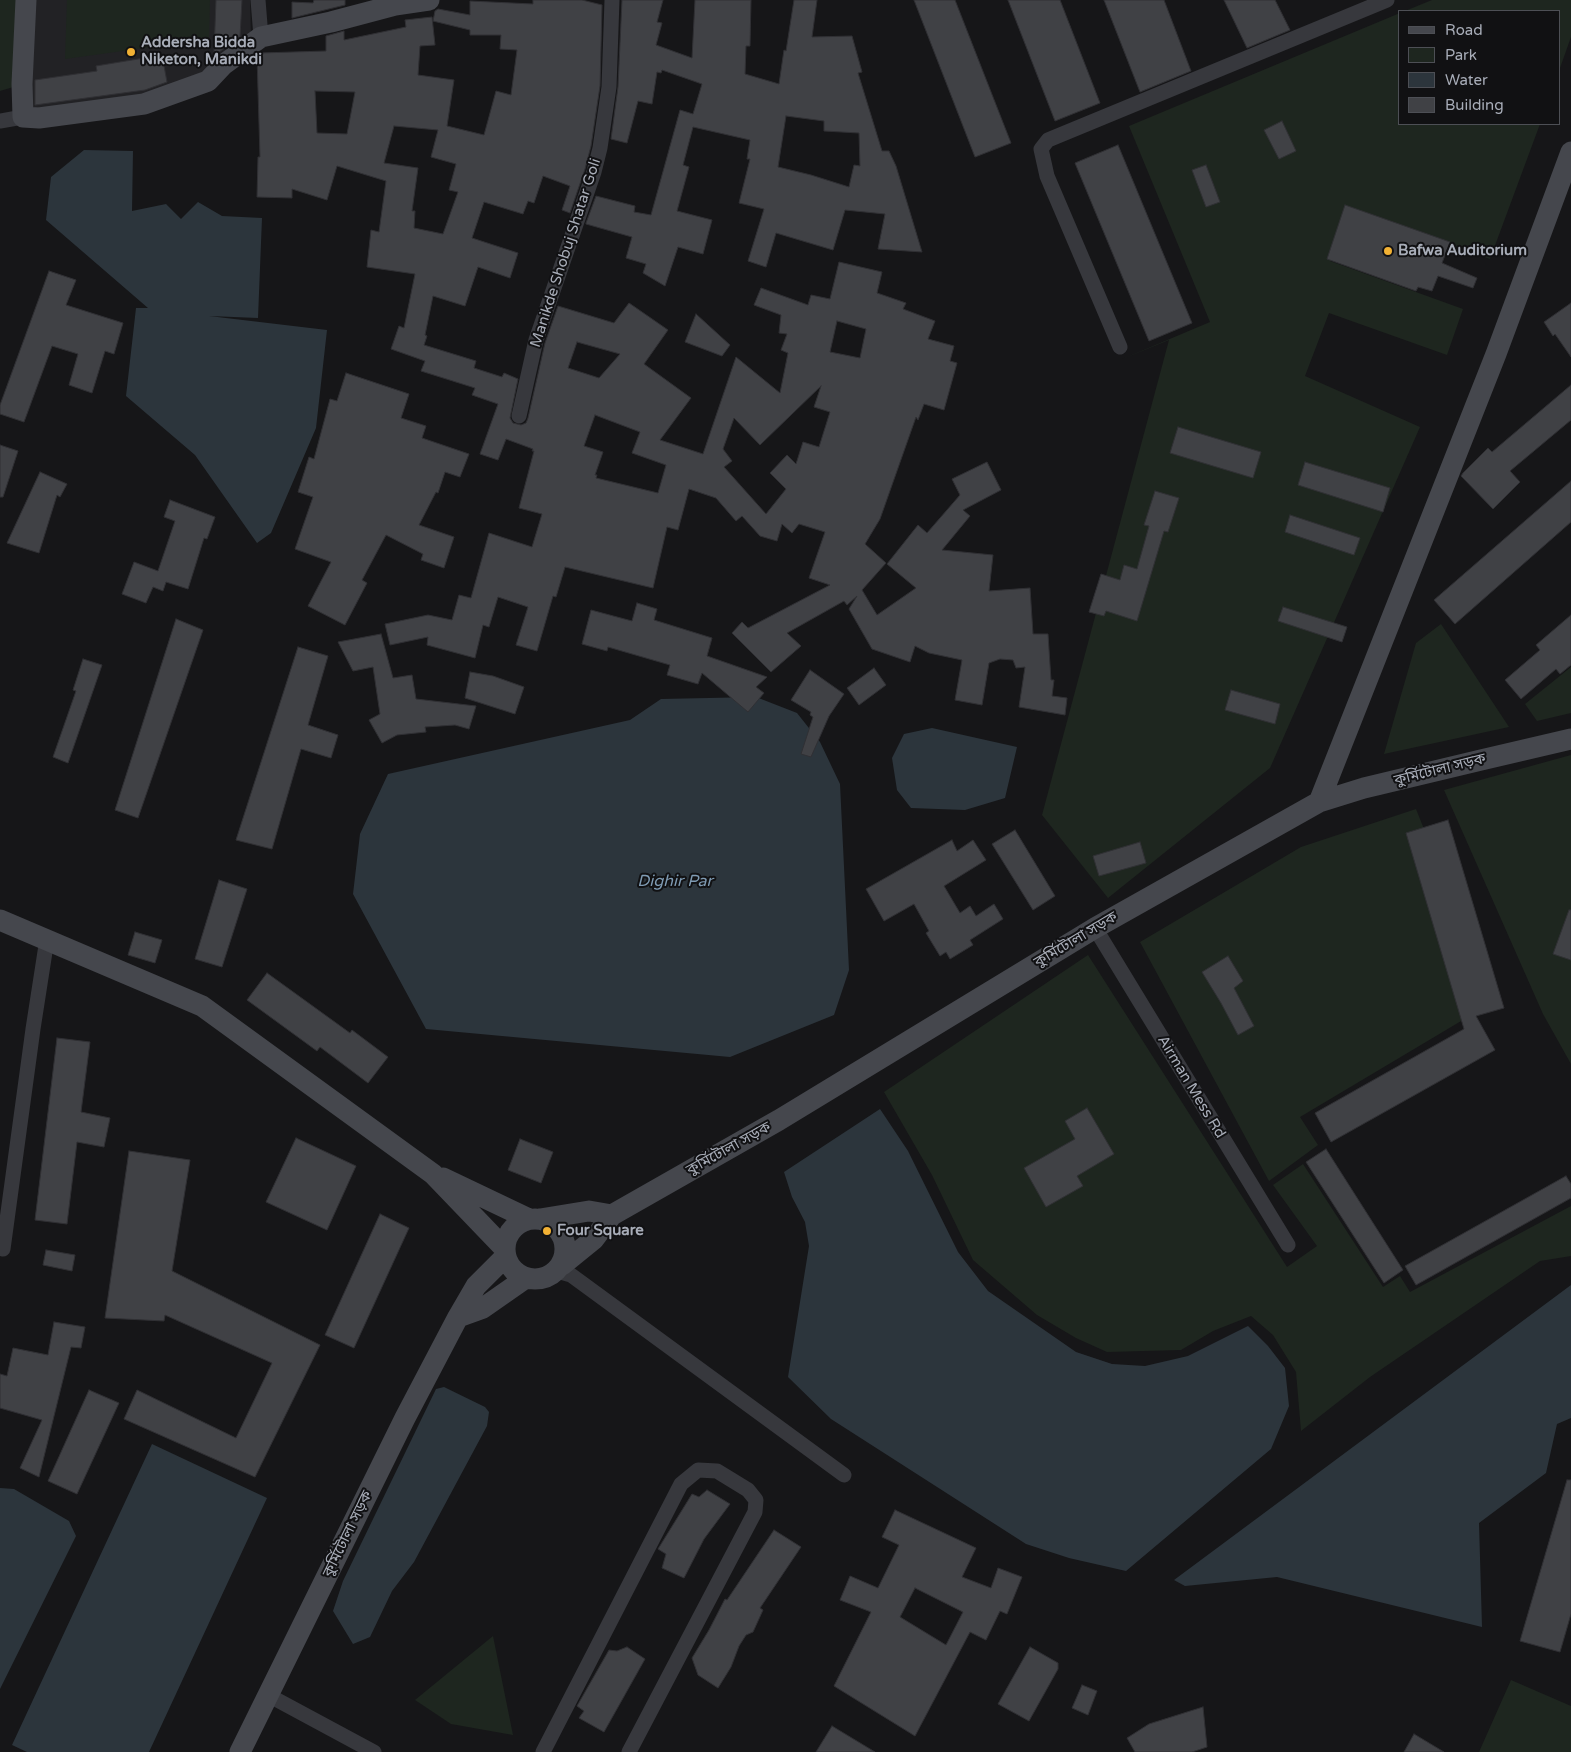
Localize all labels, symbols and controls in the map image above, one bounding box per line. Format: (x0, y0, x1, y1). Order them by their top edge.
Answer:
legend (1398, 10, 1561, 125)
text: Road (1445, 21, 1483, 39)
place label: Addersha Bidda Niketon, Manikdi (141, 34, 262, 69)
marker: Addersha Bidda Niketon, Manikdi (125, 46, 137, 58)
text: Park (1445, 46, 1477, 64)
text: Water (1445, 71, 1488, 89)
text: Building (1445, 96, 1504, 114)
street label: Manikde Shobuj Shatar Goli (527, 156, 605, 350)
place label: Bafwa Auditorium (1398, 242, 1527, 260)
marker: Bafwa Auditorium (1382, 245, 1394, 257)
street label: কুর্মিটোলা সড়ক (1392, 750, 1488, 790)
water label: Dighir Par (637, 872, 713, 892)
street label: কুর্মিটোলা সড়ক (1031, 908, 1121, 972)
street label: Airman Mess Rd (1153, 1032, 1229, 1142)
street label: কুর্মিটোলা সড়ক (684, 1118, 774, 1180)
place label: Four Square (557, 1222, 644, 1240)
marker: Four Square (541, 1225, 553, 1237)
street label: কুর্মিটোলা সড়ক (319, 1488, 377, 1580)

